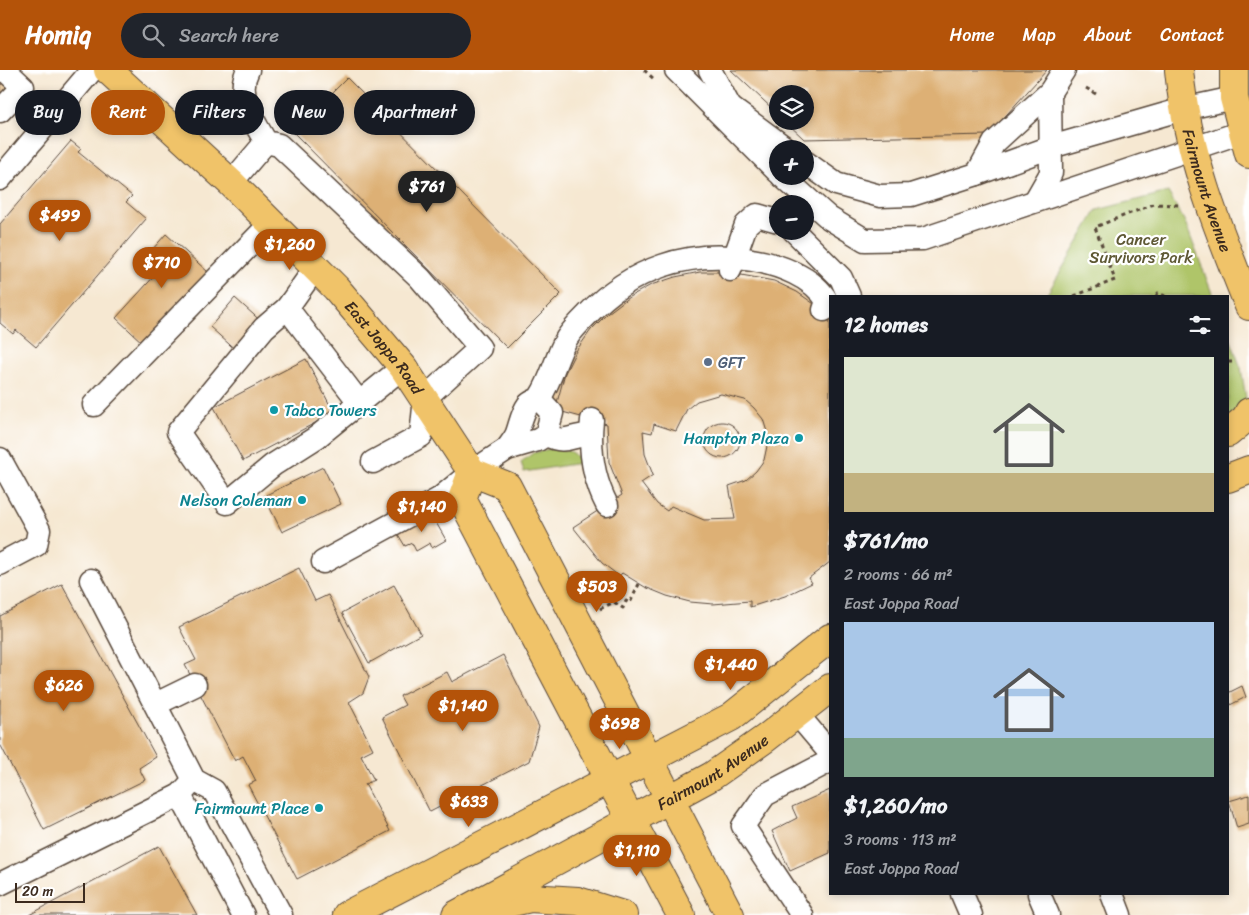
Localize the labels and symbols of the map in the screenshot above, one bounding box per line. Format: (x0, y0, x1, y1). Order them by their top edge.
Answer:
street label: Fairmount Avenue (1174, 126, 1241, 256)
pin: $761 (397, 170, 457, 213)
pin: $499 (30, 200, 90, 242)
park label: Cancer Survivors Park (1089, 225, 1193, 272)
pin: $1,260 (249, 228, 331, 271)
pin: $710 (132, 246, 192, 289)
street label: East Joppa Road (337, 293, 433, 402)
place label: GFT (718, 348, 746, 377)
marker: GFT (702, 356, 714, 368)
place label: Tabco Towers (284, 396, 377, 425)
marker: Tabco Towers (268, 404, 280, 416)
place label: Hampton Plaza (684, 424, 789, 453)
marker: Hampton Plaza (793, 432, 805, 444)
place label: Nelson Coleman (180, 486, 292, 515)
pin: $1,140 (381, 490, 463, 533)
marker: Nelson Coleman (296, 494, 308, 506)
pin: $503 (567, 570, 627, 613)
pin: $1,440 (690, 648, 772, 691)
pin: $626 (34, 670, 94, 712)
pin: $1,140 (422, 690, 504, 732)
pin: $698 (590, 708, 650, 750)
street label: Fairmount Avenue (651, 726, 775, 818)
pin: $633 (439, 786, 499, 828)
place label: Fairmount Place (195, 794, 309, 823)
marker: Fairmount Place (313, 802, 325, 814)
pin: $1,110 (596, 834, 678, 877)
scale bar (15, 880, 85, 903)

